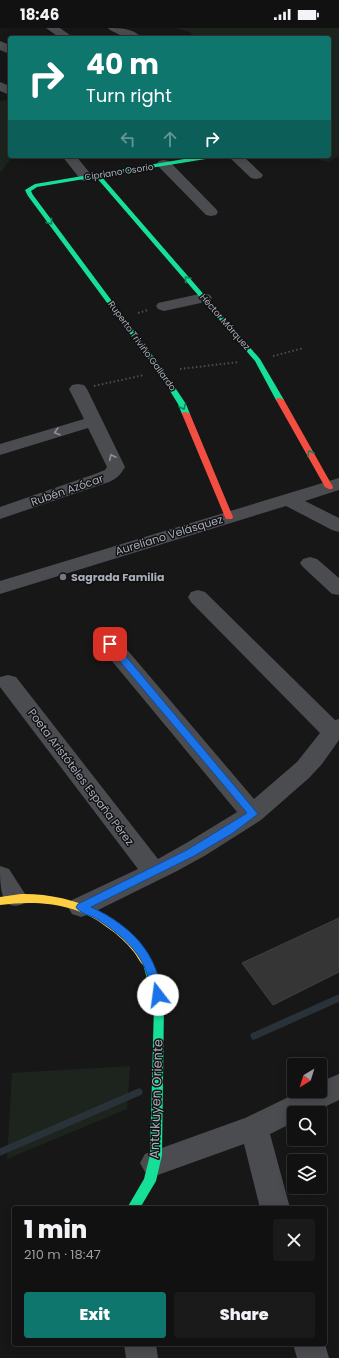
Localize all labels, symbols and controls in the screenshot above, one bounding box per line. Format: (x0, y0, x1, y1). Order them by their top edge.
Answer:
text: 18:46 (20, 4, 59, 25)
text: 40 m (86, 45, 159, 84)
icon: right (20, 52, 72, 104)
text: Turn right (86, 83, 172, 108)
icon: left (117, 128, 139, 150)
icon: ahead (159, 128, 181, 150)
icon: right (201, 128, 223, 150)
street label: Cipriano Osorio (84, 161, 155, 183)
one-way arrow (45, 218, 52, 225)
one-way arrow (185, 276, 192, 284)
street label: Héctor Márquez (197, 291, 253, 353)
street label: Ruperto Triviño Gallardo (105, 299, 179, 393)
one-way arrow (178, 403, 186, 410)
one-way arrow (54, 428, 61, 436)
one-way arrow (307, 450, 314, 457)
one-way arrow (109, 454, 117, 462)
street label: Rubén Azócar (29, 470, 105, 510)
street label: Aureliano Velásquez (113, 511, 225, 559)
place label: Sagrada Familia (71, 569, 165, 585)
marker: Sagrada Familia (58, 572, 68, 582)
pin (93, 627, 127, 661)
icon: arrive (99, 633, 121, 655)
street label: Poeta Aristóteles España Pérez (24, 705, 138, 849)
position arrow (137, 974, 179, 1016)
street label: Antukuyen Oriente (144, 1039, 168, 1159)
north arrow (287, 1058, 327, 1098)
map controls (287, 1058, 327, 1194)
button: search (287, 1106, 327, 1146)
button: layers (287, 1154, 327, 1194)
text: 1 min (24, 1213, 87, 1246)
button: close (273, 1219, 315, 1261)
text: 210 m · 18:47 (24, 1245, 101, 1264)
button: Exit (24, 1292, 166, 1338)
button: Share (174, 1292, 315, 1338)

